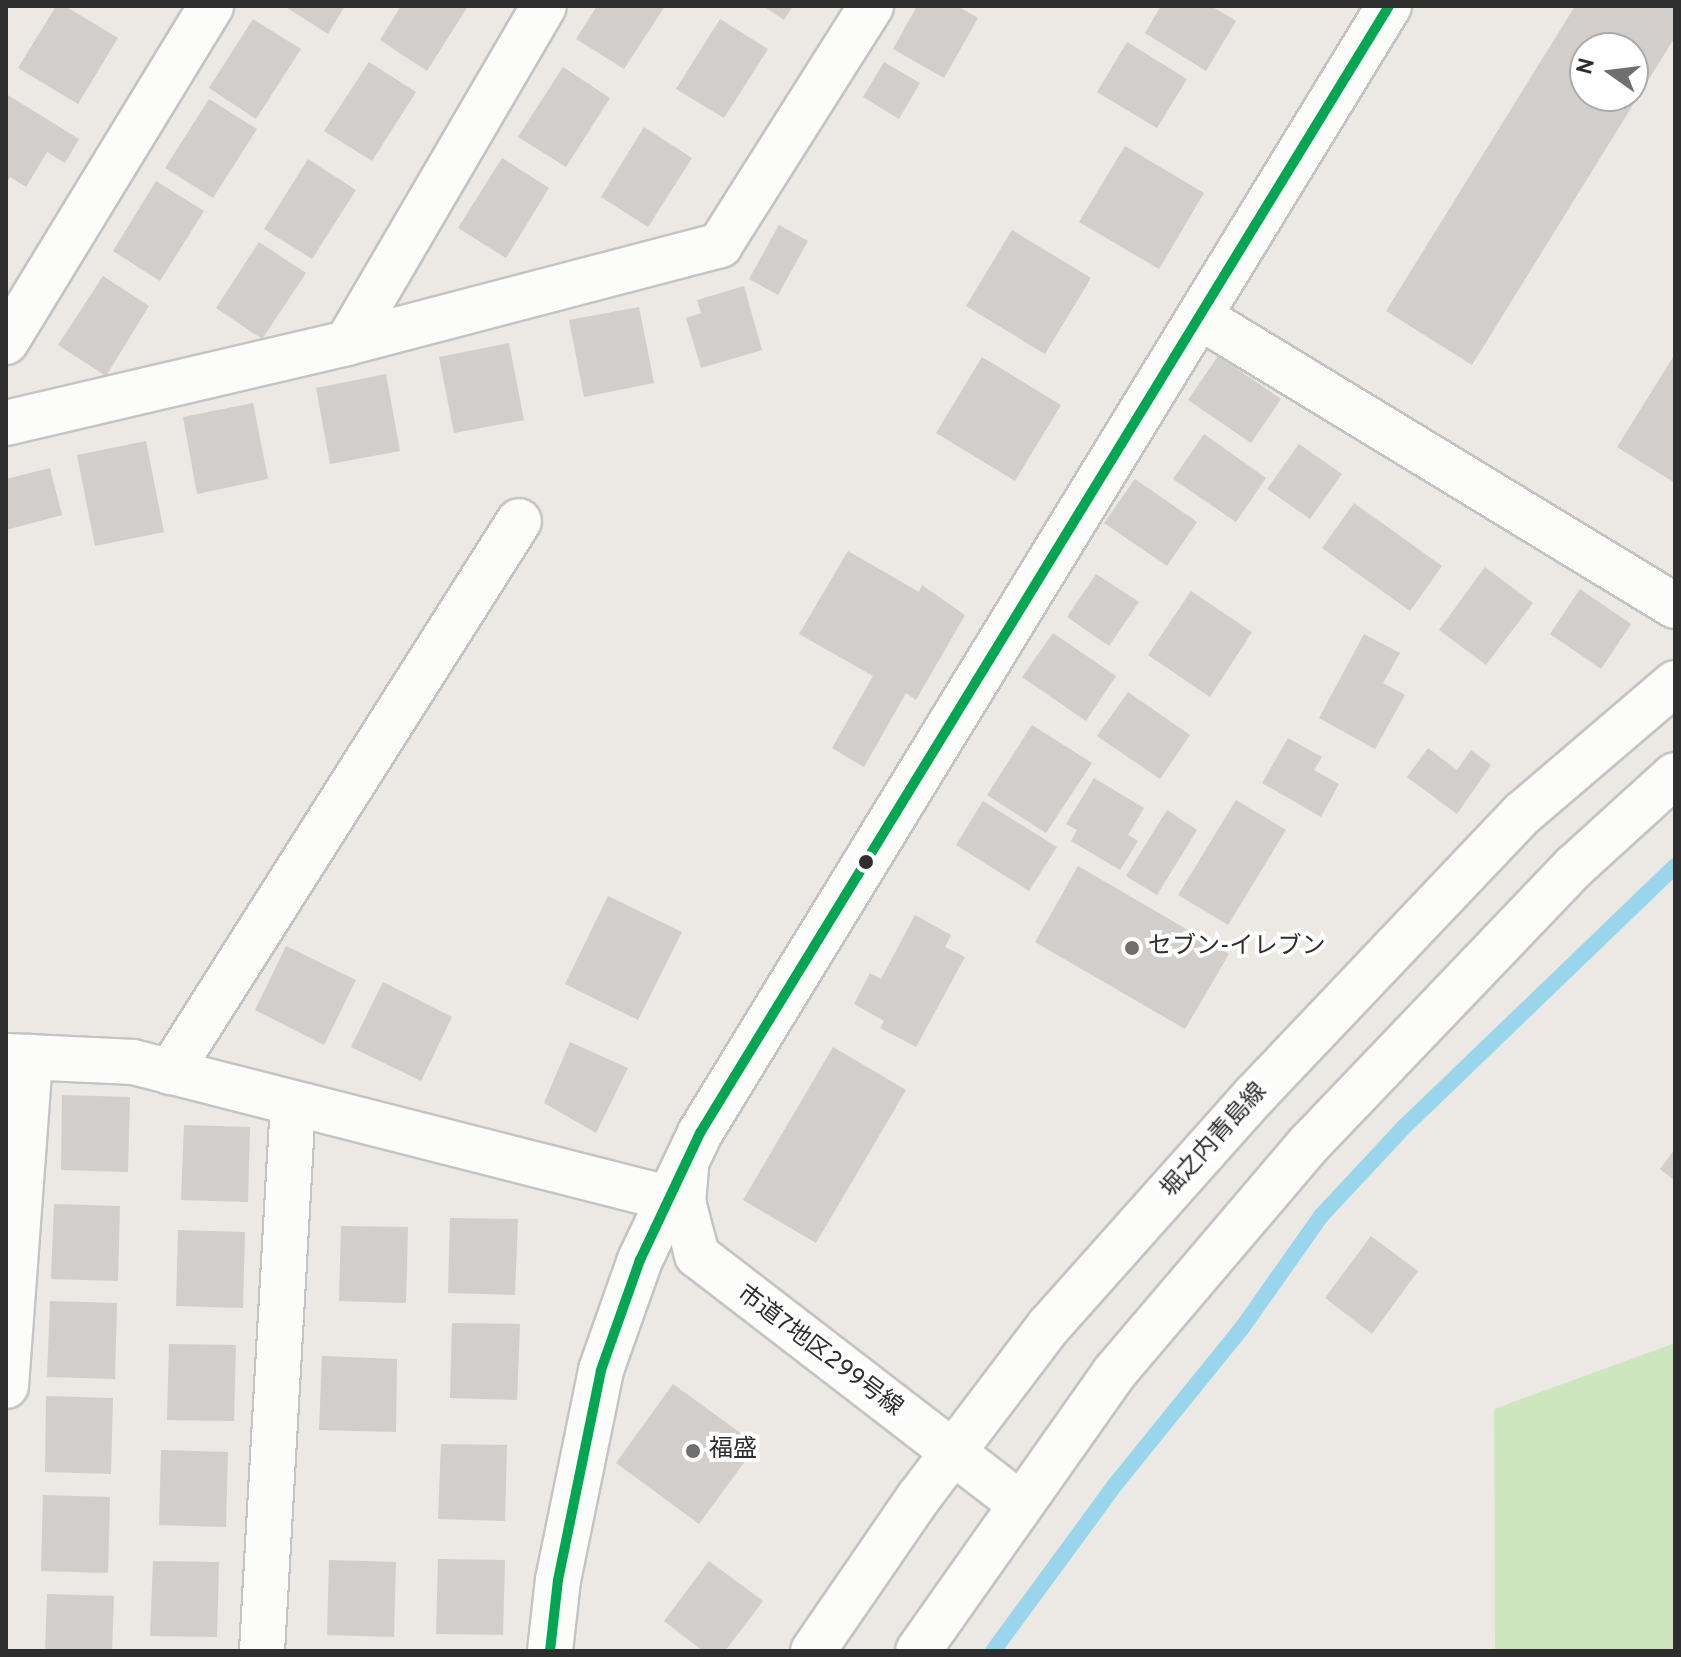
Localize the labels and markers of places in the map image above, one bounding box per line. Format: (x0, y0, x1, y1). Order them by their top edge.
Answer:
unlabelled marker (858, 854, 874, 870)
place label: セブン-イレブン (1148, 934, 1326, 962)
marker: セブン-イレブン (1123, 939, 1141, 957)
place label: 福盛 (709, 1437, 757, 1465)
marker: 福盛 (684, 1442, 702, 1460)

